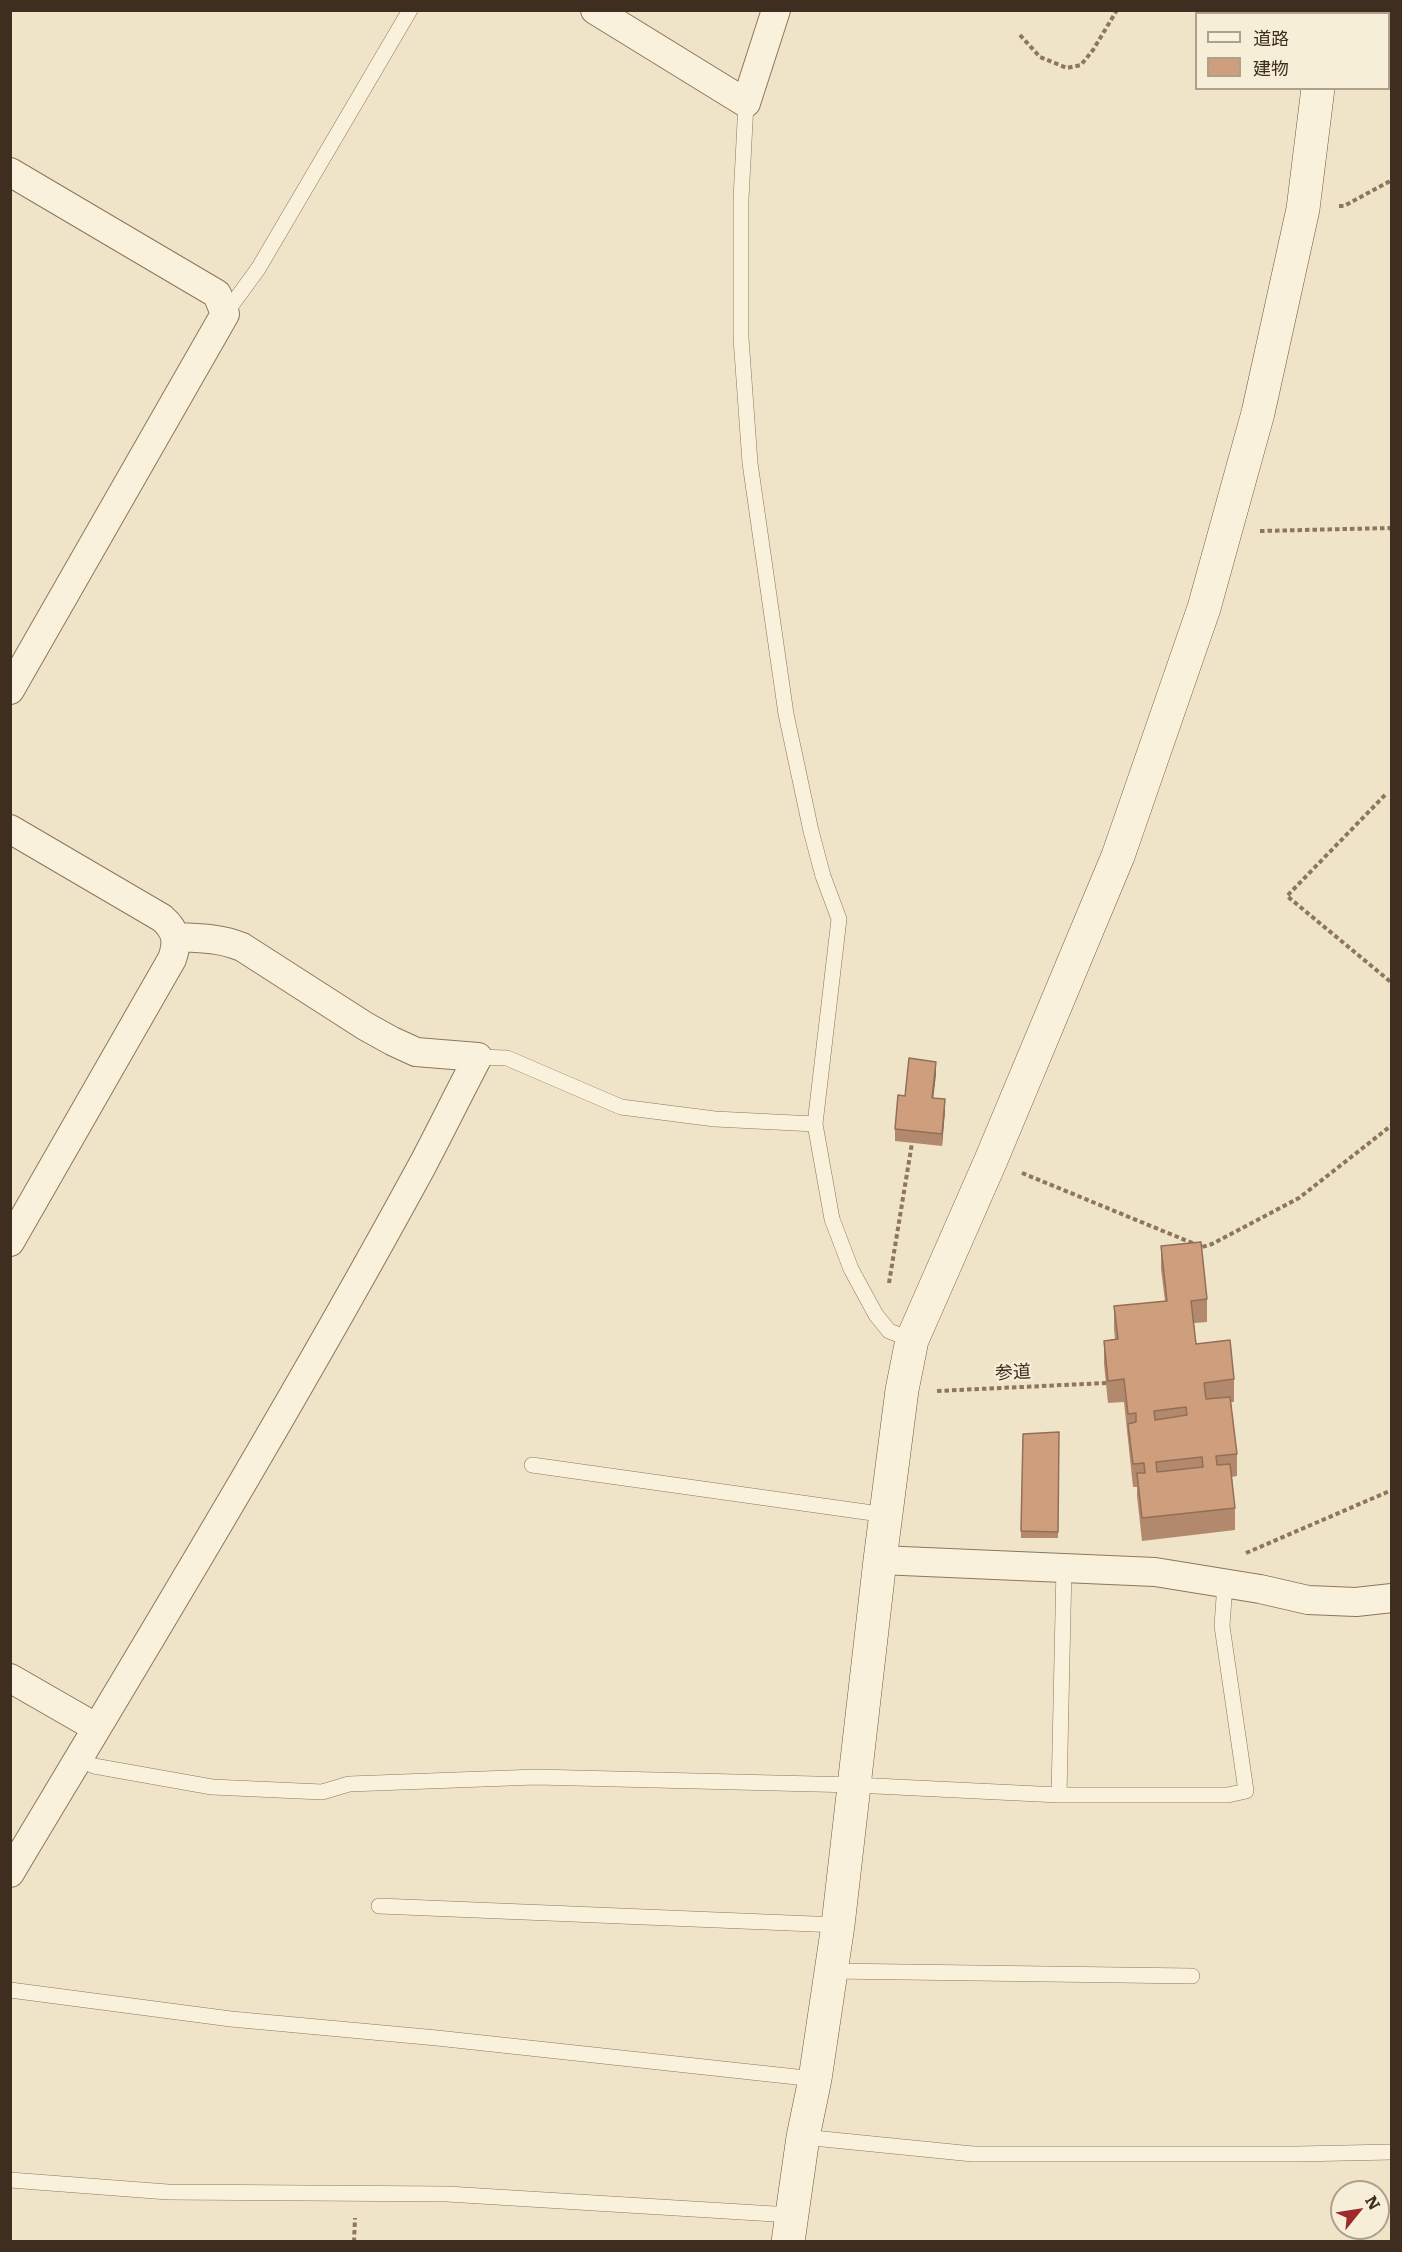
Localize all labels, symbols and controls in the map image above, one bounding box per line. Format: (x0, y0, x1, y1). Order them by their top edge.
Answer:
legend (1195, 12, 1390, 90)
text: 道路 (1253, 24, 1289, 51)
text: 建物 (1253, 54, 1289, 81)
street label: 参道 (994, 1361, 1032, 1385)
north arrow (1330, 2180, 1390, 2240)
text: N (1360, 2190, 1388, 2214)

